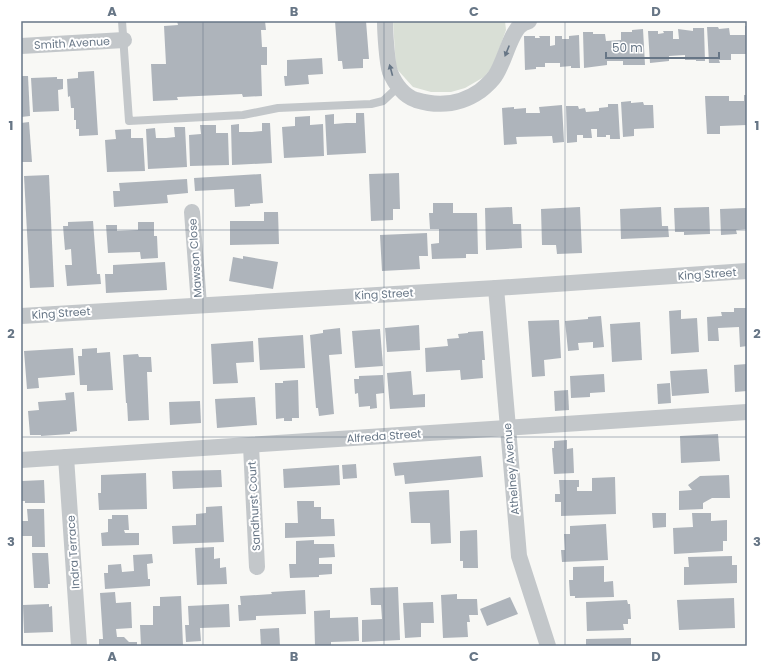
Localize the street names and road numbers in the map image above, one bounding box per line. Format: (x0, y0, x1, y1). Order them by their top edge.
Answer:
street label: Smith Avenue (34, 33, 110, 53)
street label: Mawson Close (184, 218, 206, 298)
street label: King Street (677, 264, 737, 284)
street label: King Street (354, 284, 414, 304)
street label: King Street (31, 303, 91, 323)
street label: Athelney Avenue (499, 422, 523, 516)
street label: Alfreda Street (346, 425, 422, 447)
street label: Sandhurst Court (244, 461, 264, 551)
street label: Indra Terrace (62, 515, 84, 589)

